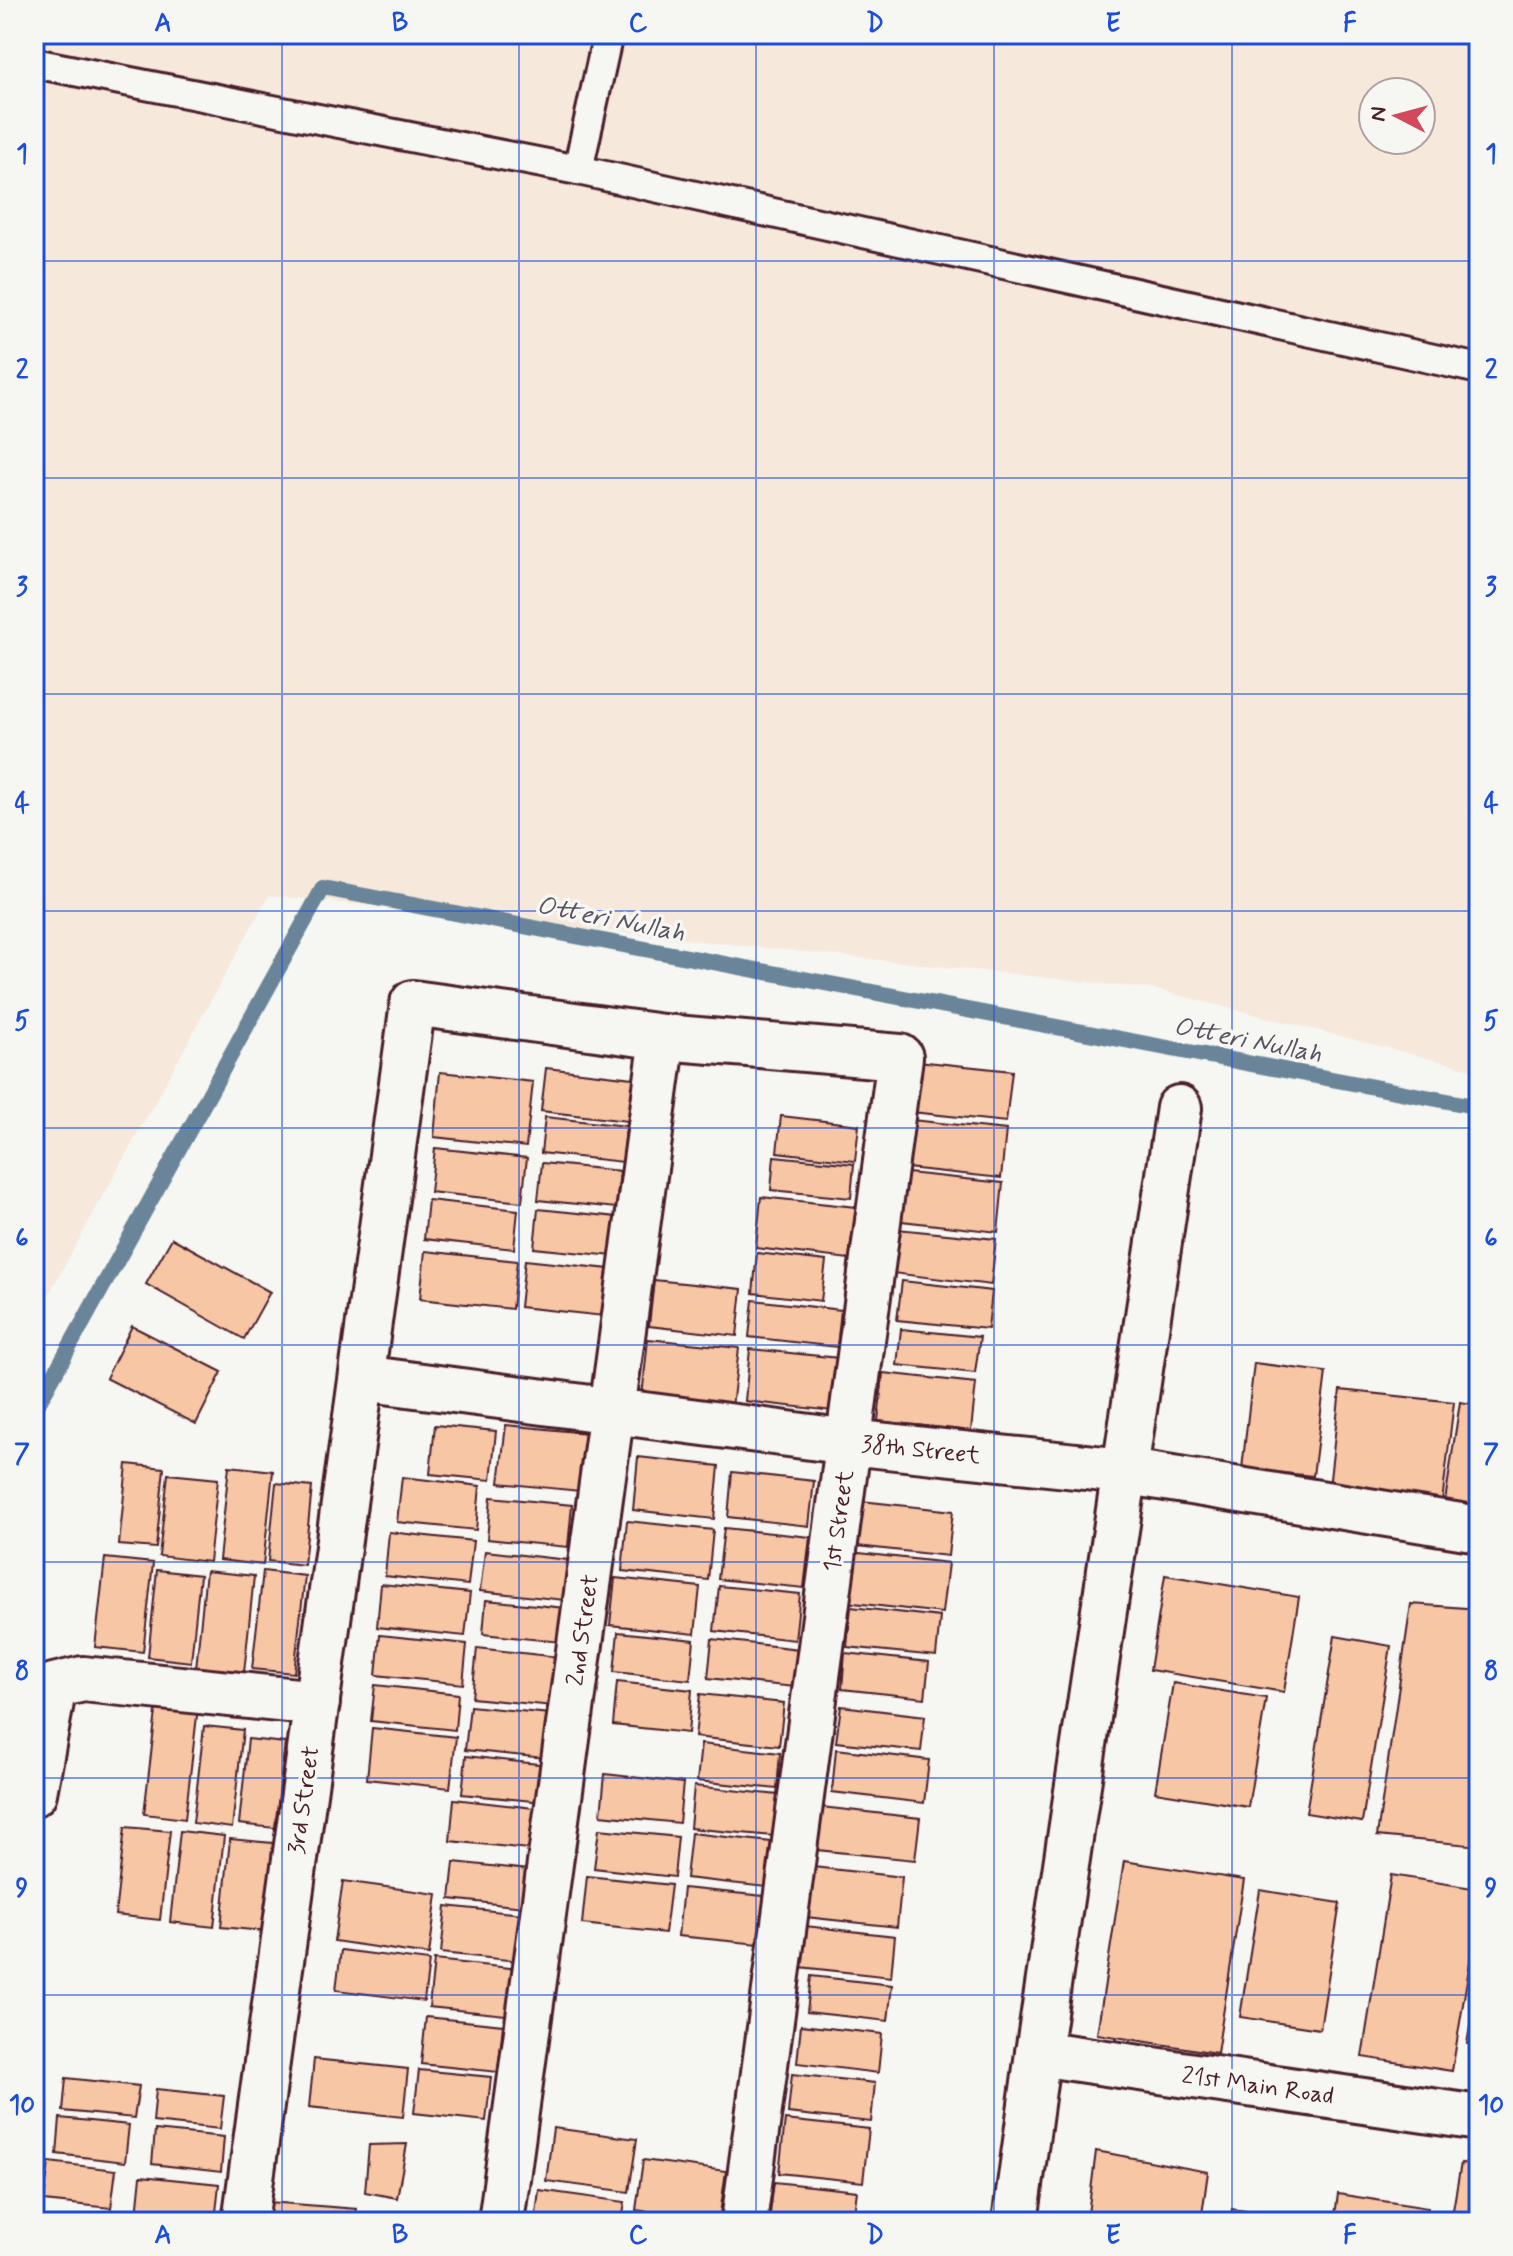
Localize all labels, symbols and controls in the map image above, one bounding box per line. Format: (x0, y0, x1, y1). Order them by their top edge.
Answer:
text: A (154, 7, 172, 41)
text: B (392, 7, 408, 41)
text: C (629, 7, 648, 41)
text: D (866, 7, 884, 41)
text: E (1105, 7, 1121, 41)
text: F (1343, 7, 1357, 41)
north arrow (1357, 76, 1437, 156)
text: N (1364, 105, 1394, 123)
text: 1 (16, 138, 28, 172)
text: 1 (1485, 138, 1497, 172)
text: 2 (16, 354, 29, 388)
text: 2 (1485, 354, 1498, 388)
text: 3 (16, 571, 28, 605)
text: 3 (1485, 571, 1497, 605)
text: 4 (14, 788, 30, 822)
text: 4 (1483, 788, 1499, 822)
water label: Otteri Nullah (534, 889, 687, 951)
text: 5 (14, 1005, 30, 1039)
text: 5 (1483, 1005, 1499, 1039)
water label: Otteri Nullah (1171, 1010, 1324, 1072)
text: 6 (15, 1222, 29, 1256)
text: 6 (1484, 1222, 1498, 1256)
street label: 38th Street (860, 1429, 982, 1472)
text: 7 (14, 1438, 30, 1472)
text: 7 (1483, 1438, 1499, 1472)
street label: 1st Street (817, 1468, 862, 1574)
street label: 2nd Street (560, 1572, 607, 1688)
text: 8 (15, 1655, 29, 1689)
text: 8 (1484, 1655, 1498, 1689)
street label: 3rd Street (282, 1744, 327, 1856)
text: 9 (16, 1872, 29, 1906)
text: 9 (1485, 1872, 1498, 1906)
street label: 21st Main Road (1180, 2060, 1336, 2112)
text: 10 (9, 2089, 35, 2123)
text: 10 (1478, 2089, 1504, 2123)
text: A (154, 2219, 172, 2253)
text: B (392, 2219, 408, 2253)
text: C (629, 2219, 648, 2253)
text: D (866, 2219, 884, 2253)
text: E (1105, 2219, 1121, 2253)
text: F (1343, 2219, 1357, 2253)

